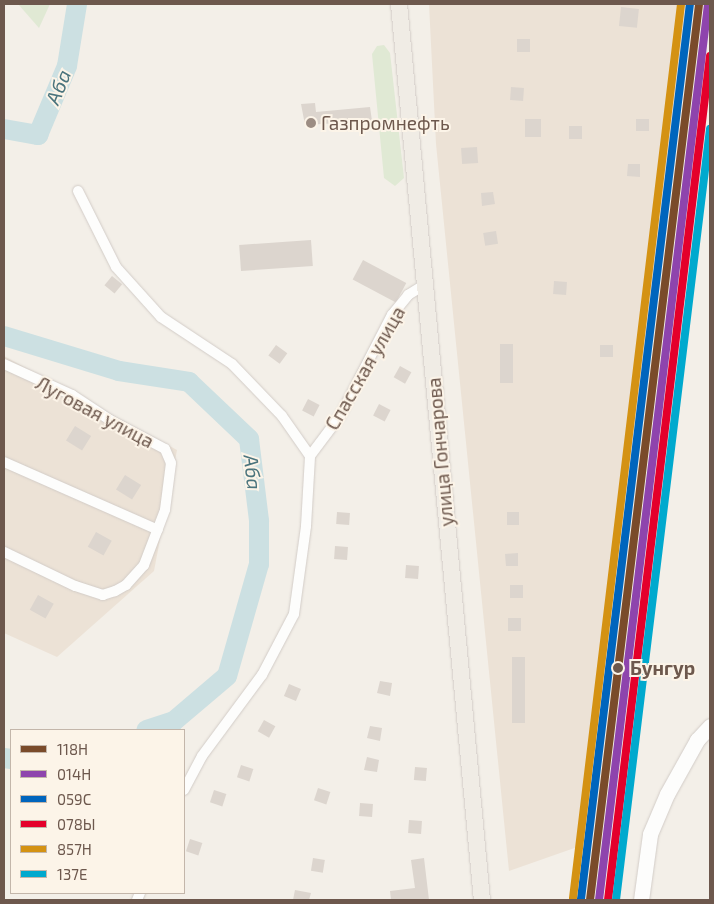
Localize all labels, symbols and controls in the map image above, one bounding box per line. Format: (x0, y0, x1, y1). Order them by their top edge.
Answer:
water label: Аба (40, 66, 76, 108)
place label: Газпромнефть (321, 112, 450, 134)
marker: Газпромнефть (305, 117, 317, 129)
street label: Спасская улица (320, 302, 410, 434)
street label: Луговая улица (32, 371, 158, 453)
street label: улица Гончарова (422, 376, 458, 528)
water label: Аба (239, 453, 267, 491)
place label: Бунгур (630, 657, 695, 679)
marker: Бунгур (609, 659, 627, 677)
legend (10, 729, 185, 894)
text: 118Н (57, 740, 88, 758)
text: 014Н (57, 765, 91, 783)
text: 059С (57, 790, 91, 808)
text: 078Ы (57, 815, 96, 833)
text: 857Н (57, 840, 92, 858)
text: 137Е (57, 865, 87, 883)

